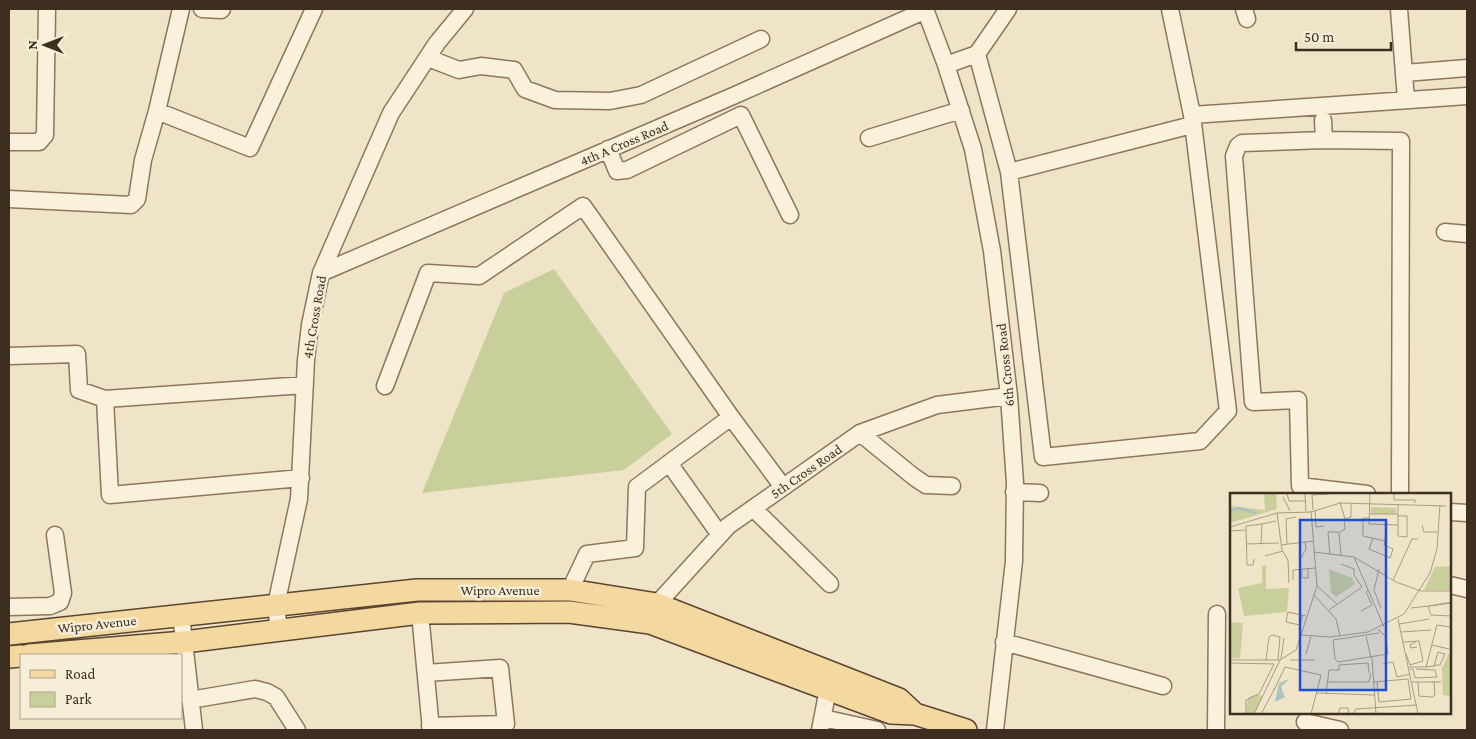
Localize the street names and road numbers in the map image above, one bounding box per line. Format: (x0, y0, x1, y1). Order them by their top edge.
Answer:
street label: 4th A Cross Road (577, 117, 671, 169)
street label: 4th Cross Road (299, 274, 329, 360)
street label: 6th Cross Road (993, 322, 1017, 407)
street label: 5th Cross Road (767, 440, 845, 501)
street label: Wipro Avenue (460, 582, 540, 598)
street label: Wipro Avenue (57, 612, 137, 636)

